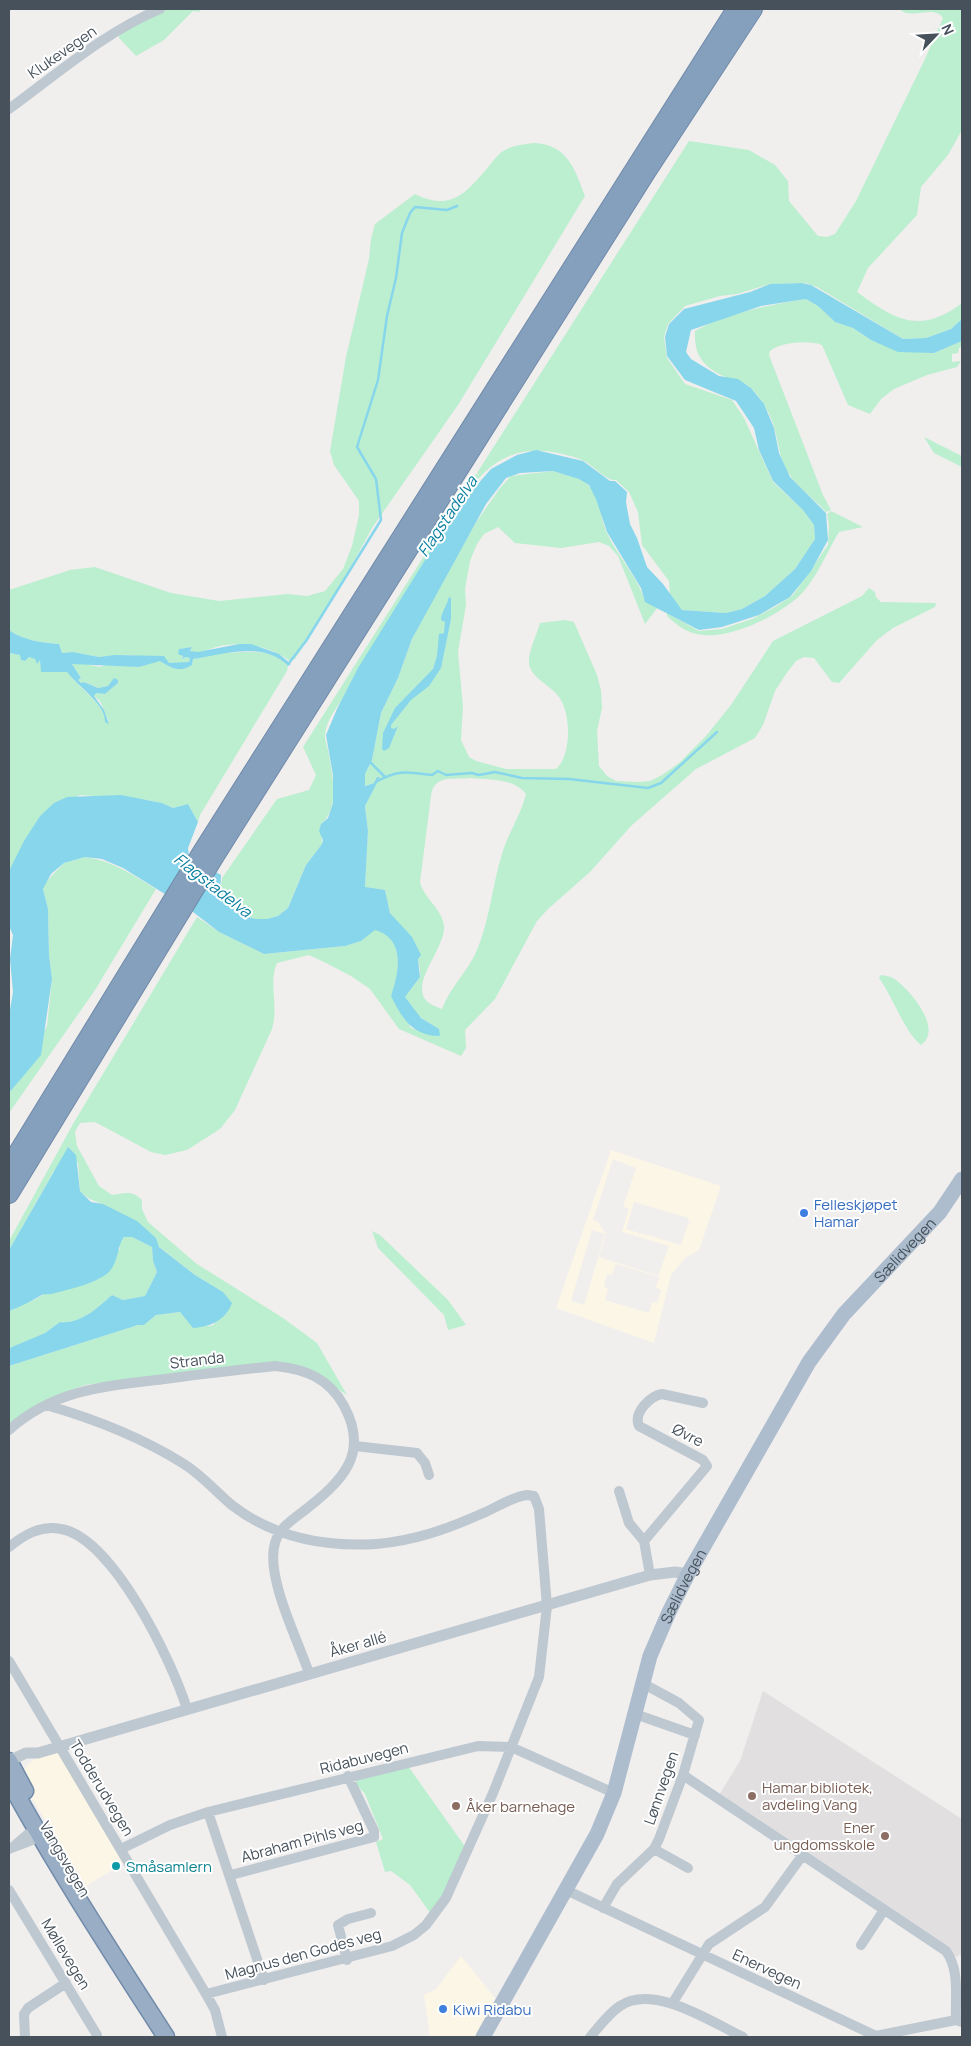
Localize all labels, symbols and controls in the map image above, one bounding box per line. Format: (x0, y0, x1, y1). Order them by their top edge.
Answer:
north arrow (911, 10, 961, 60)
street label: Klukevegen (23, 21, 101, 83)
text: N (937, 21, 959, 38)
water label: Flagstadelva (412, 470, 483, 561)
water label: Flagstadelva (170, 848, 257, 923)
place label: Felleskjøpet Hamar (814, 1194, 897, 1232)
marker: Felleskjøpet Hamar (798, 1207, 810, 1219)
street label: Sælidvegen (869, 1213, 940, 1287)
street label: Stranda (169, 1346, 225, 1374)
street label: Øvre (669, 1418, 707, 1452)
street label: Sælidvegen (655, 1545, 711, 1627)
street label: Åker allé (327, 1626, 389, 1662)
street label: Todderudvegen (65, 1736, 139, 1840)
street label: Ridabuvegen (318, 1737, 410, 1779)
street label: Lønnvegen (639, 1748, 683, 1828)
place label: Hamar bibliotek, avdeling Vang (762, 1777, 873, 1815)
marker: Hamar bibliotek, avdeling Vang (746, 1790, 758, 1802)
place label: Åker barnehage (466, 1796, 575, 1817)
marker: Åker barnehage (450, 1800, 462, 1812)
street label: Abraham Pihls veg (239, 1815, 365, 1867)
street label: Vangsvegen (35, 1817, 95, 1901)
place label: Ener ungdomsskole (774, 1817, 876, 1855)
marker: Ener ungdomsskole (879, 1830, 891, 1842)
place label: Småsamlern (126, 1856, 212, 1877)
marker: Småsamlern (110, 1860, 122, 1872)
street label: Møllevegen (37, 1915, 95, 1994)
street label: Magnus den Godes veg (223, 1923, 383, 1985)
street label: Enervegen (729, 1944, 805, 1994)
place label: Kiwi Ridabu (453, 1999, 531, 2020)
marker: Kiwi Ridabu (437, 2003, 449, 2015)

